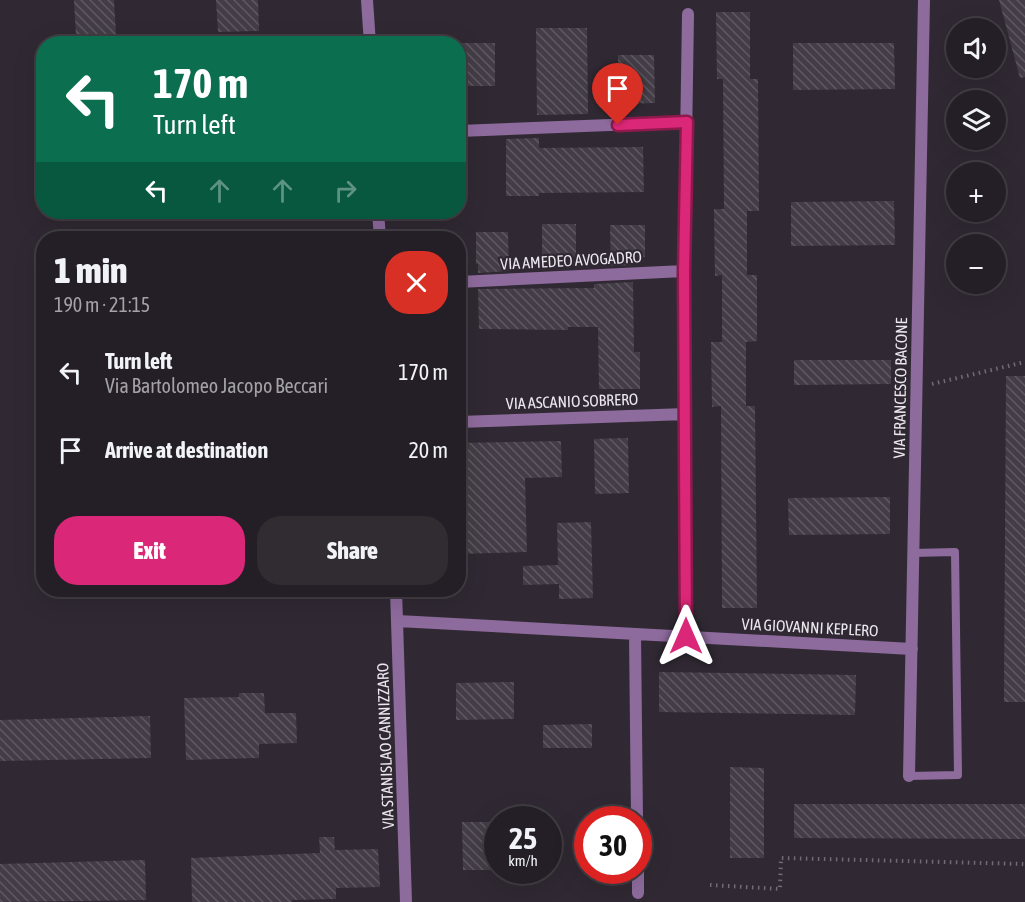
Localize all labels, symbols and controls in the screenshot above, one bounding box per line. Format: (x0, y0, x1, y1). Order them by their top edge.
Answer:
map controls (946, 18, 1006, 294)
button: sound (946, 18, 1006, 78)
text: 170 m (153, 59, 248, 107)
icon: left (54, 60, 132, 138)
pin (592, 63, 643, 125)
icon: arrive (601, 72, 634, 105)
button: layers (946, 90, 1006, 150)
text: Turn left (153, 109, 236, 140)
button: + (946, 162, 1006, 222)
icon: left (140, 174, 173, 207)
icon: ahead (203, 174, 236, 207)
icon: ahead (266, 174, 299, 207)
icon: right (329, 174, 362, 207)
button: − (946, 234, 1006, 294)
street label: VIA AMEDEO AVOGADRO (500, 247, 642, 273)
text: 1 min (54, 249, 128, 291)
button: close (385, 251, 448, 314)
text: 190 m · 21:15 (54, 293, 150, 316)
street label: VIA FRANCESCO BACONE (890, 317, 910, 459)
text: Turn left (105, 348, 172, 374)
icon: left (54, 356, 87, 389)
text: 170 m (398, 359, 448, 385)
text: Via Bartolomeo Jacopo Beccari (105, 374, 328, 397)
street label: VIA ASCANIO SOBRERO (506, 390, 638, 412)
icon: arrive (54, 434, 87, 467)
text: Arrive at destination (105, 437, 268, 463)
text: 20 m (408, 437, 448, 463)
button: Exit (54, 516, 245, 585)
button: Share (257, 516, 448, 585)
position arrow (654, 604, 718, 668)
street label: VIA GIOVANNI KEPLERO (741, 614, 879, 640)
street label: VIA STANISLAO CANNIZZARO (373, 663, 397, 829)
speed limit sign: 30 (574, 806, 652, 884)
text: 25 (509, 821, 537, 855)
text: km/h (508, 852, 538, 869)

